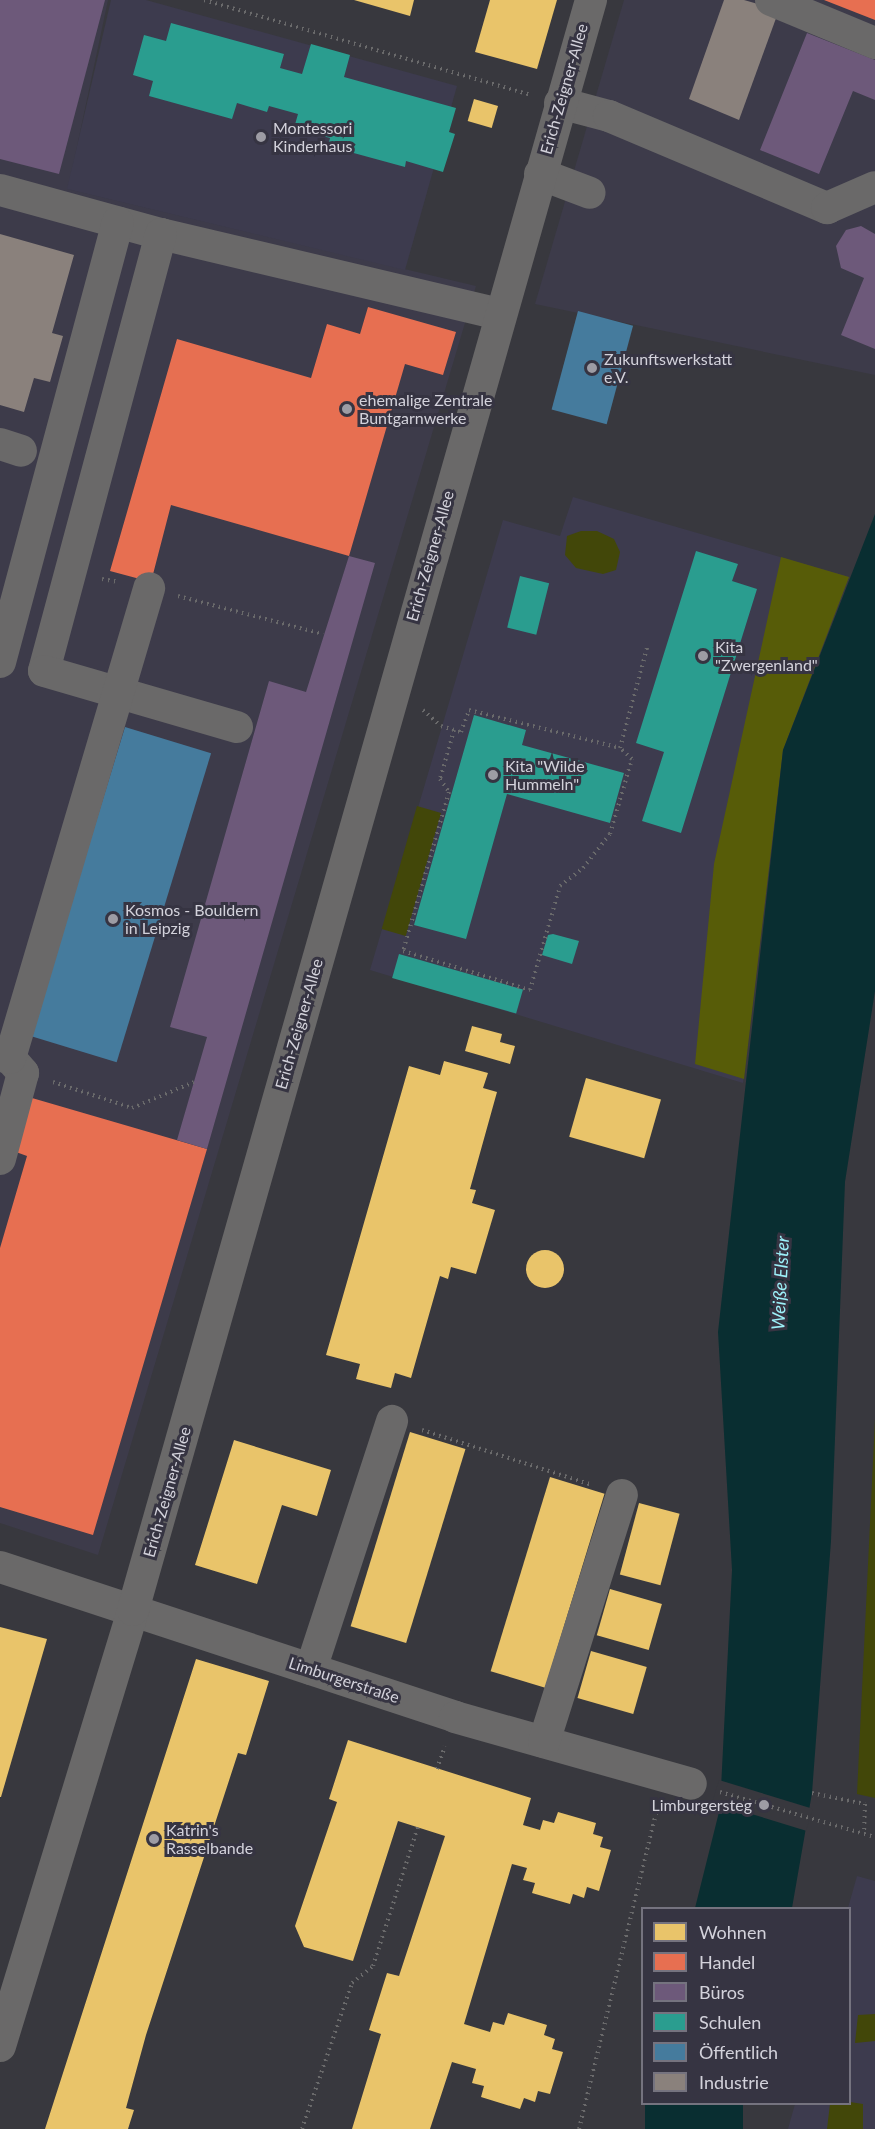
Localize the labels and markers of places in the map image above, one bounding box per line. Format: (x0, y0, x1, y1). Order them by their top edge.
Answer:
place label: Montessori Kinderhaus (273, 118, 352, 156)
marker: Montessori Kinderhaus (254, 130, 268, 144)
place label: Zukunftswerkstatt e.V. (604, 349, 732, 387)
marker: Zukunftswerkstatt e.V. (585, 361, 599, 375)
place label: ehemalige Zentrale Buntgarnwerke (359, 390, 492, 428)
marker: ehemalige Zentrale Buntgarnwerke (340, 402, 354, 416)
place label: Kita "Zwergenland" (715, 637, 818, 675)
marker: Kita "Zwergenland" (696, 649, 710, 663)
place label: Kita "Wilde Hummeln" (505, 756, 585, 794)
marker: Kita "Wilde Hummeln" (486, 768, 500, 782)
place label: Kosmos - Bouldern in Leipzig (125, 900, 258, 938)
marker: Kosmos - Bouldern in Leipzig (106, 912, 120, 926)
place label: Limburgersteg (651, 1795, 752, 1815)
marker: Limburgersteg (757, 1798, 771, 1812)
place label: Katrin's Rasselbande (166, 1820, 253, 1858)
marker: Katrin's Rasselbande (147, 1832, 161, 1846)

